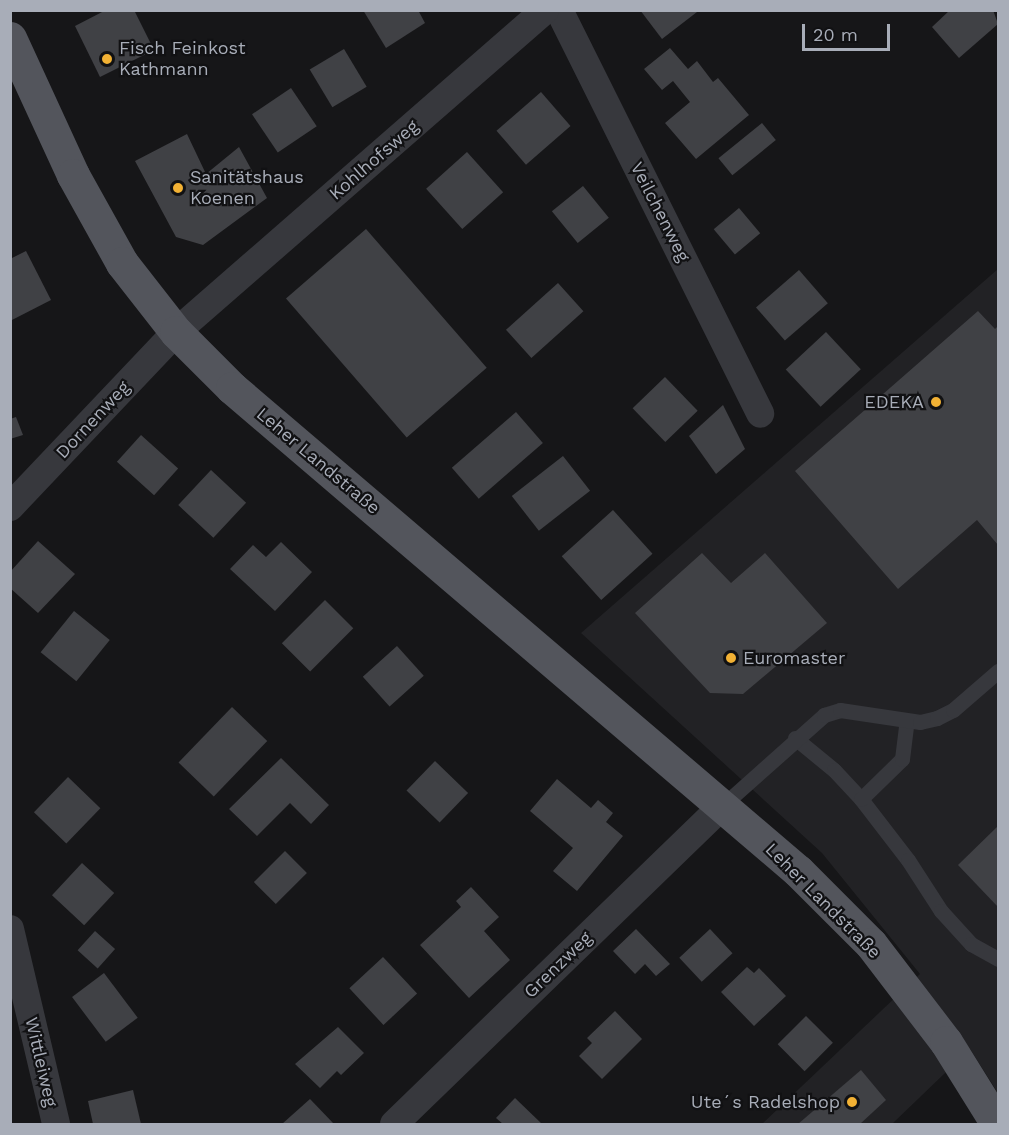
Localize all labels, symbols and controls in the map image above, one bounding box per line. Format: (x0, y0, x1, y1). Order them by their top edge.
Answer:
scale bar (805, 12, 894, 50)
text: 20 m (813, 24, 858, 45)
place label: Fisch Feinkost Kathmann (119, 38, 246, 80)
marker: Fisch Feinkost Kathmann (100, 52, 114, 66)
street label: Kohlhofsweg (325, 115, 423, 205)
street label: Veilchenweg (626, 159, 694, 265)
place label: Sanitätshaus Koenen (190, 167, 304, 210)
marker: Sanitätshaus Koenen (171, 181, 185, 195)
street label: Dornenweg (52, 377, 134, 463)
place label: EDEKA (864, 391, 924, 413)
marker: EDEKA (929, 395, 943, 409)
street label: Leher Landstraße (252, 403, 384, 519)
place label: Euromaster (743, 647, 845, 669)
marker: Euromaster (724, 651, 738, 665)
street label: Leher Landstraße (761, 839, 885, 963)
street label: Grenzweg (520, 927, 596, 1003)
street label: Wittleiweg (20, 1015, 62, 1109)
place label: Ute´s Radelshop (691, 1091, 840, 1113)
marker: Ute´s Radelshop (845, 1095, 859, 1109)

